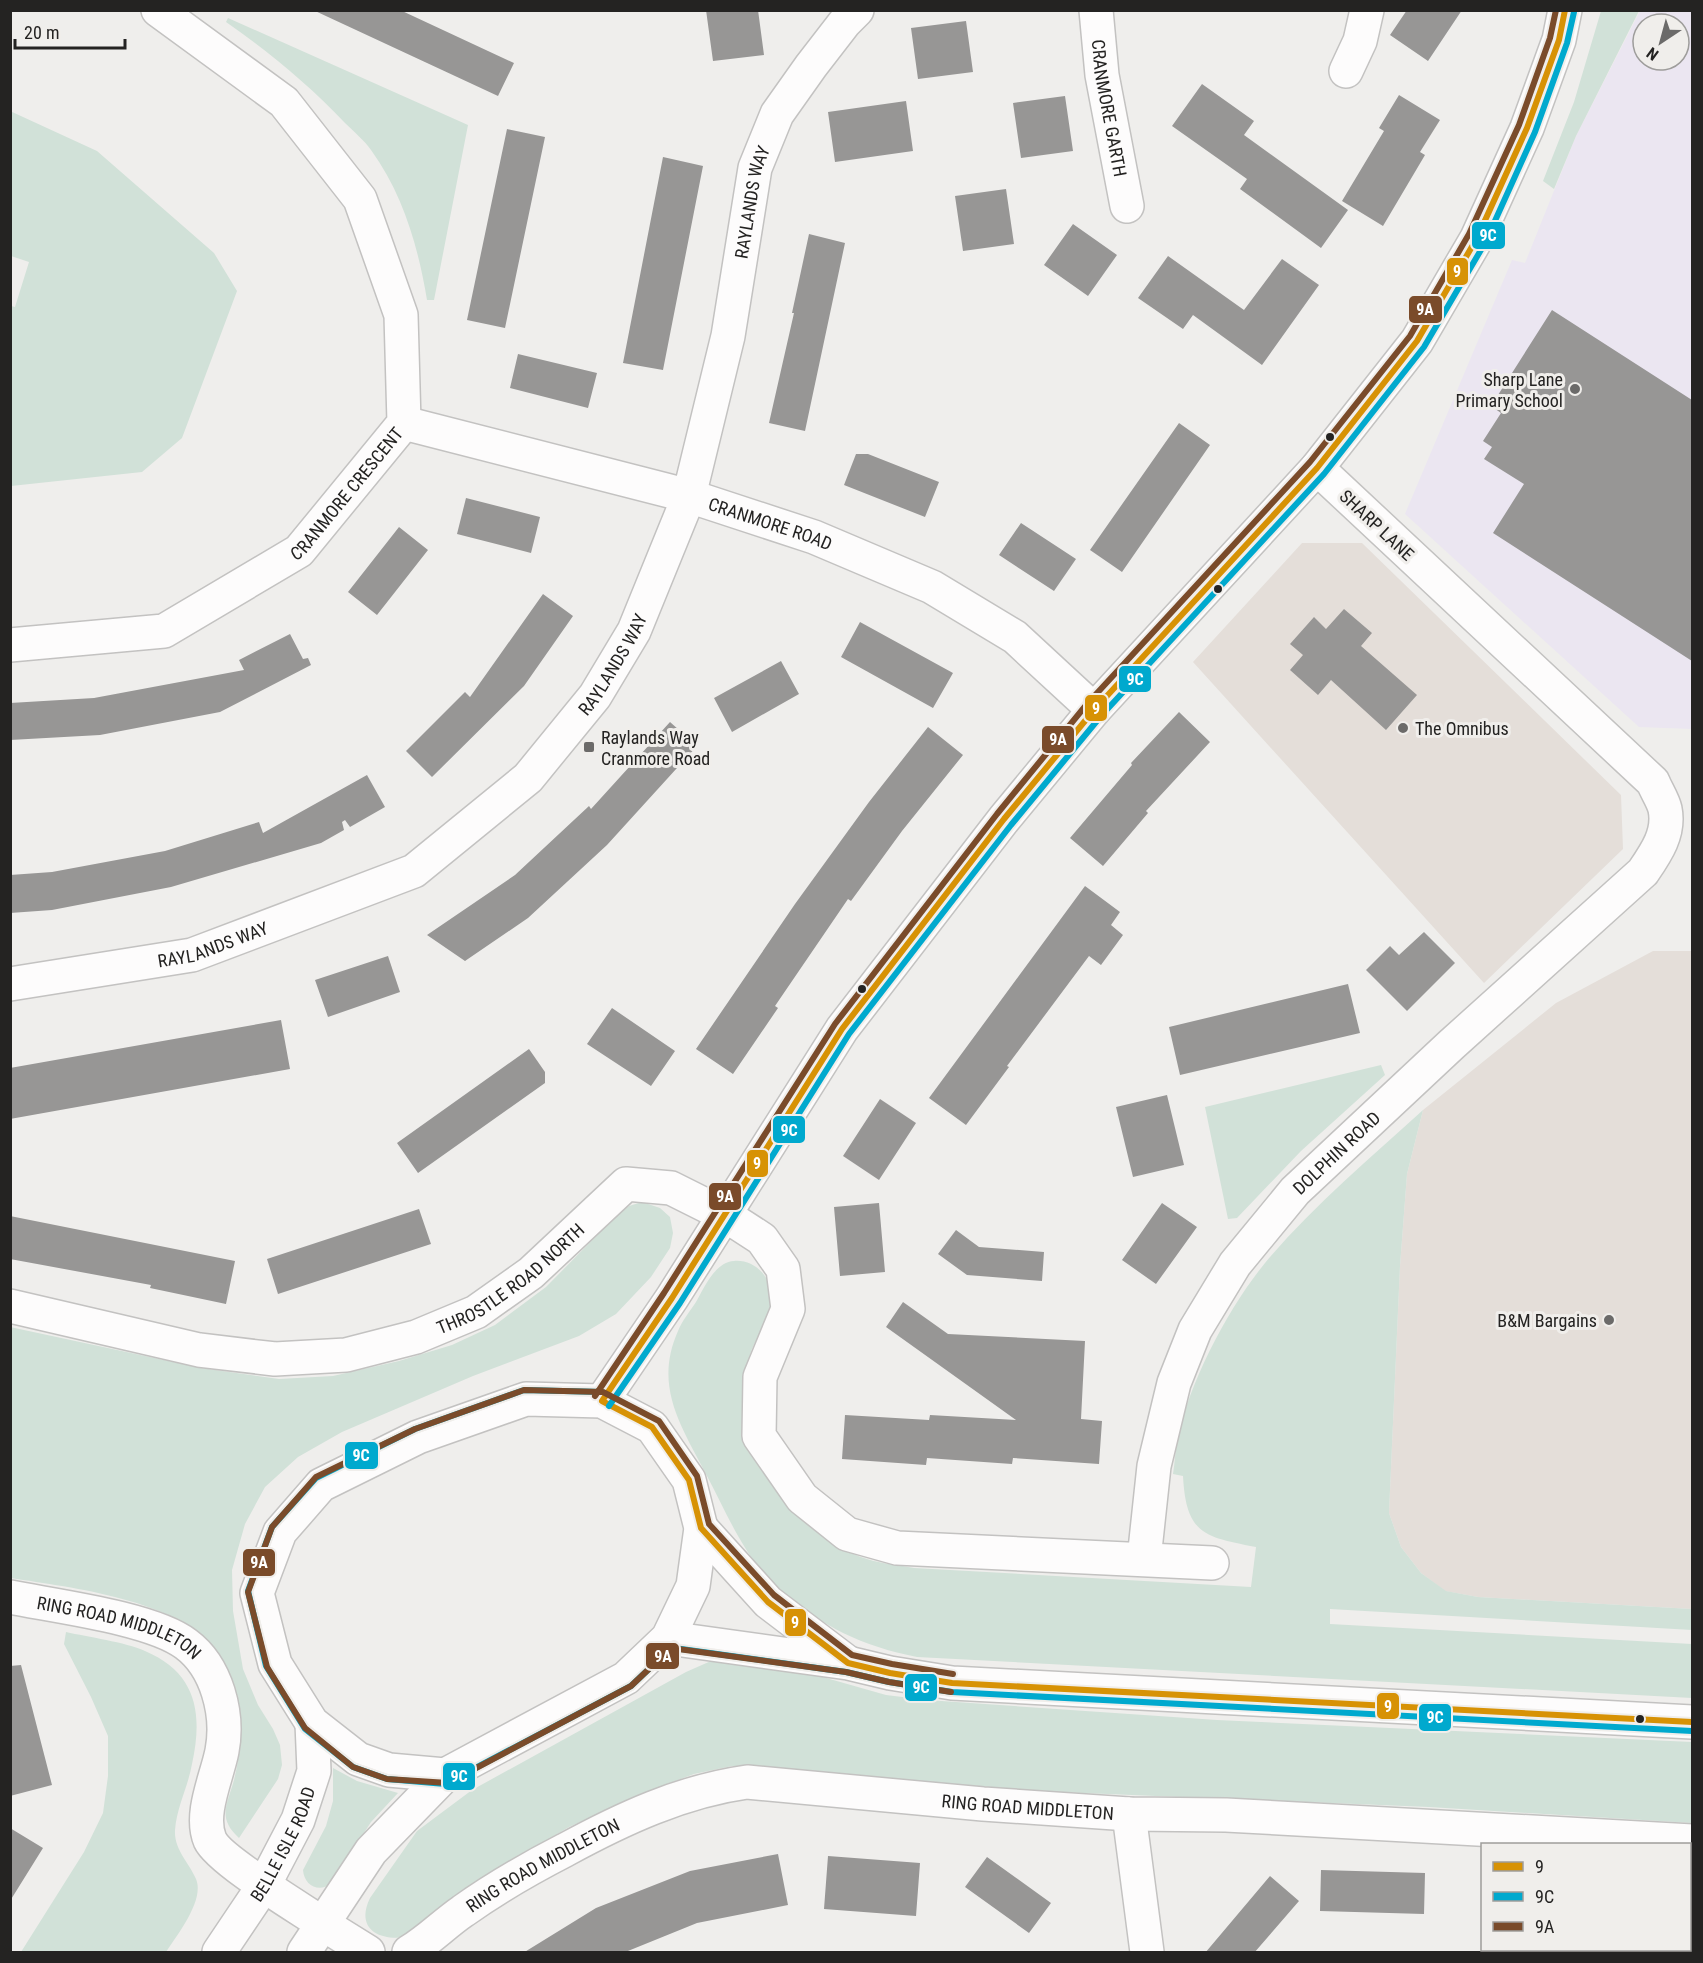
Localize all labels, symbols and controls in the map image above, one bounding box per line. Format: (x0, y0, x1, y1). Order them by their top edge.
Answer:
scale bar (15, 12, 124, 50)
north arrow (1631, 12, 1691, 72)
text: 20 m (24, 22, 59, 43)
street label: CRANMORE GARTH (1088, 38, 1132, 178)
text: N (1643, 43, 1662, 64)
street label: RAYLANDS WAY (730, 142, 774, 260)
line badge: 9C (1471, 221, 1506, 250)
text: 9C (1479, 226, 1497, 245)
line badge: 9 (1446, 257, 1469, 286)
text: 9 (1453, 262, 1461, 281)
line badge: 9A (1408, 295, 1443, 324)
text: 9A (1416, 300, 1434, 319)
place label: Sharp Lane Primary School (1455, 369, 1563, 411)
marker: Sharp Lane Primary School (1568, 382, 1582, 396)
street label: CRANMORE CRESCENT (286, 423, 407, 564)
unlabelled marker (1324, 431, 1336, 443)
street label: SHARP LANE (1335, 485, 1419, 565)
street label: CRANMORE ROAD (706, 493, 835, 554)
unlabelled marker (1212, 583, 1224, 595)
street label: RAYLANDS WAY (573, 610, 651, 719)
line badge: 9C (1118, 665, 1152, 693)
text: 9C (1126, 670, 1144, 689)
line badge: 9 (1084, 694, 1108, 722)
text: 9 (1092, 699, 1100, 718)
place label: The Omnibus (1415, 718, 1509, 739)
marker: The Omnibus (1396, 721, 1410, 735)
line badge: 9A (1041, 725, 1075, 754)
place label: Raylands Way Cranmore Road (601, 727, 710, 769)
text: 9A (1049, 730, 1067, 749)
marker: Raylands Way Cranmore Road (582, 740, 596, 754)
street label: RAYLANDS WAY (156, 917, 271, 971)
unlabelled marker (856, 983, 868, 995)
street label: DOLPHIN ROAD (1288, 1107, 1384, 1198)
line badge: 9C (772, 1115, 806, 1144)
text: 9C (780, 1121, 798, 1140)
line badge: 9 (746, 1149, 769, 1178)
text: 9 (753, 1154, 761, 1173)
line badge: 9A (708, 1182, 742, 1211)
text: 9A (716, 1187, 734, 1206)
street label: THROSTLE ROAD NORTH (433, 1219, 588, 1338)
place label: B&M Bargains (1497, 1310, 1597, 1331)
marker: B&M Bargains (1602, 1313, 1616, 1327)
line badge: 9C (344, 1441, 379, 1470)
text: 9C (352, 1446, 370, 1465)
line badge: 9A (242, 1548, 276, 1577)
text: 9A (250, 1553, 268, 1572)
street label: RING ROAD MIDDLETON (35, 1592, 206, 1663)
line badge: 9 (784, 1608, 807, 1637)
text: 9 (791, 1613, 799, 1632)
line badge: 9A (645, 1642, 680, 1670)
text: 9A (654, 1647, 672, 1666)
line badge: 9C (904, 1673, 938, 1702)
text: 9C (912, 1678, 930, 1697)
line badge: 9 (1376, 1692, 1400, 1720)
text: 9 (1384, 1697, 1392, 1716)
line badge: 9C (1418, 1703, 1452, 1732)
text: 9C (1426, 1708, 1444, 1727)
unlabelled marker (1634, 1713, 1646, 1725)
line badge: 9C (442, 1762, 476, 1791)
text: 9C (450, 1767, 468, 1786)
street label: BELLE ISLE ROAD (246, 1784, 319, 1905)
street label: RING ROAD MIDDLETON (941, 1790, 1114, 1823)
street label: RING ROAD MIDDLETON (462, 1813, 622, 1916)
legend (1481, 1843, 1691, 1951)
text: 9 (1535, 1856, 1544, 1877)
text: 9C (1535, 1886, 1554, 1907)
text: 9A (1535, 1916, 1555, 1937)

